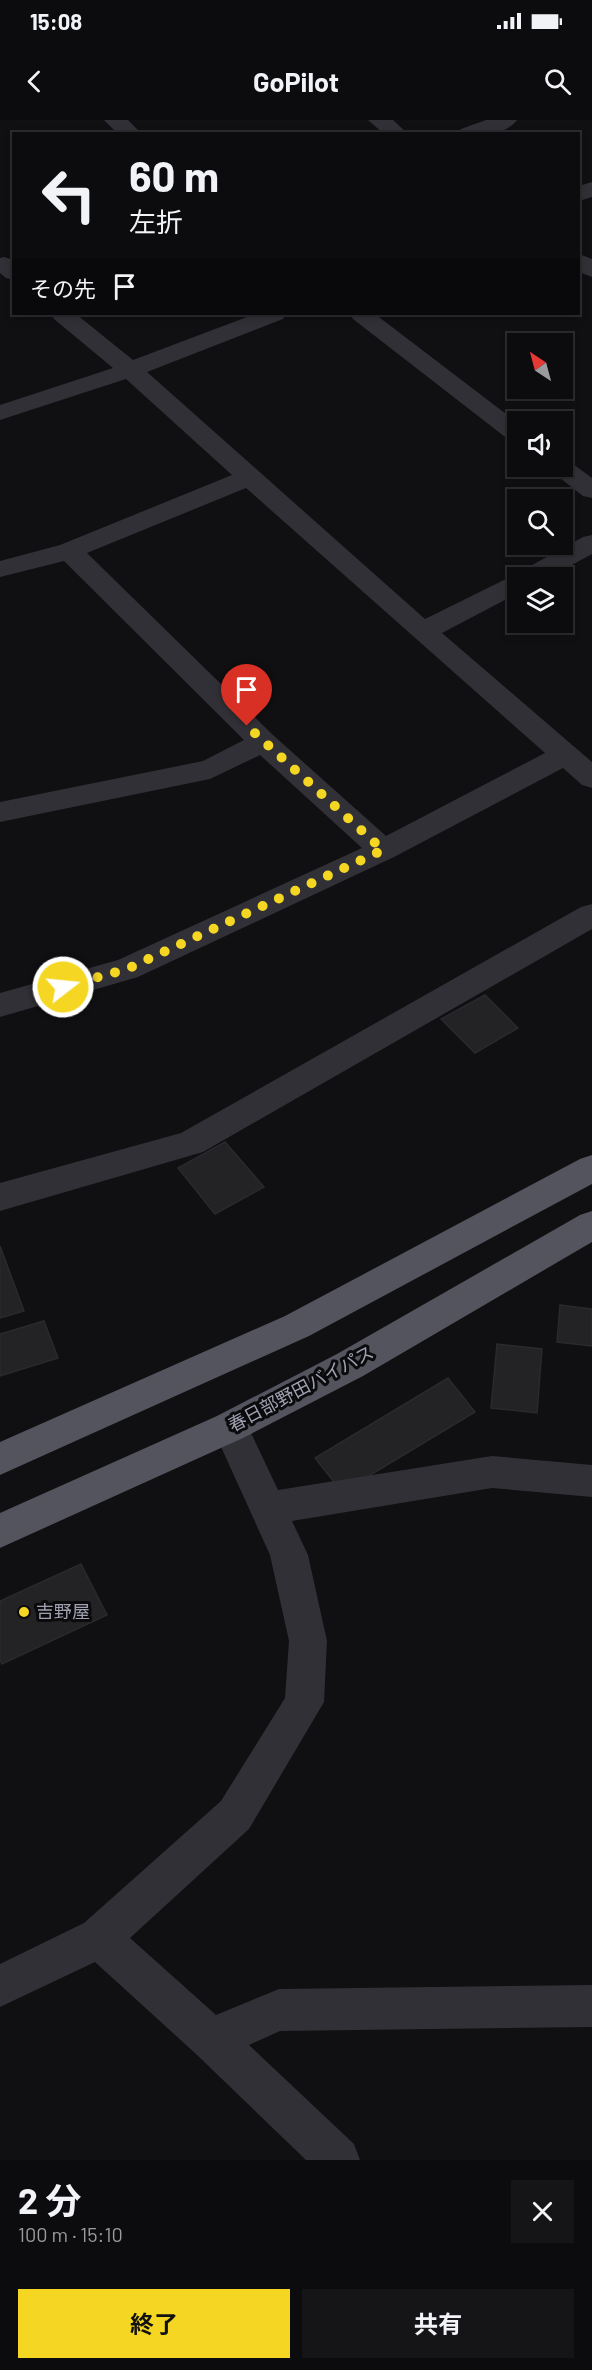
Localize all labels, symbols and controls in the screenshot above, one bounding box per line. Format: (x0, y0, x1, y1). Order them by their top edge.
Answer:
text: 15:08 (30, 8, 82, 34)
icon: back (18, 65, 51, 98)
text: GoPilot (253, 65, 339, 97)
icon: search (541, 65, 574, 98)
text: 60 m (129, 150, 219, 200)
icon: left (30, 156, 108, 234)
text: 左折 (129, 205, 183, 237)
icon: arrive (108, 270, 141, 303)
text: その先 (30, 275, 96, 301)
north arrow (507, 333, 573, 399)
map controls (507, 333, 573, 633)
button: sound (507, 411, 573, 477)
button: search (507, 489, 573, 555)
button: layers (507, 567, 573, 633)
pin (221, 664, 272, 726)
icon: arrive (230, 673, 263, 706)
position arrow (31, 955, 95, 1019)
street label: 春日部野田バイパス (224, 1340, 377, 1436)
place label: 吉野屋 (36, 1600, 90, 1622)
marker: 吉野屋 (17, 1605, 31, 1619)
text: 2 分 (18, 2178, 81, 2221)
button: close (511, 2180, 574, 2243)
text: 100 m · 15:10 (18, 2222, 123, 2246)
button: 終了 (18, 2289, 290, 2358)
button: 共有 (302, 2289, 574, 2358)

